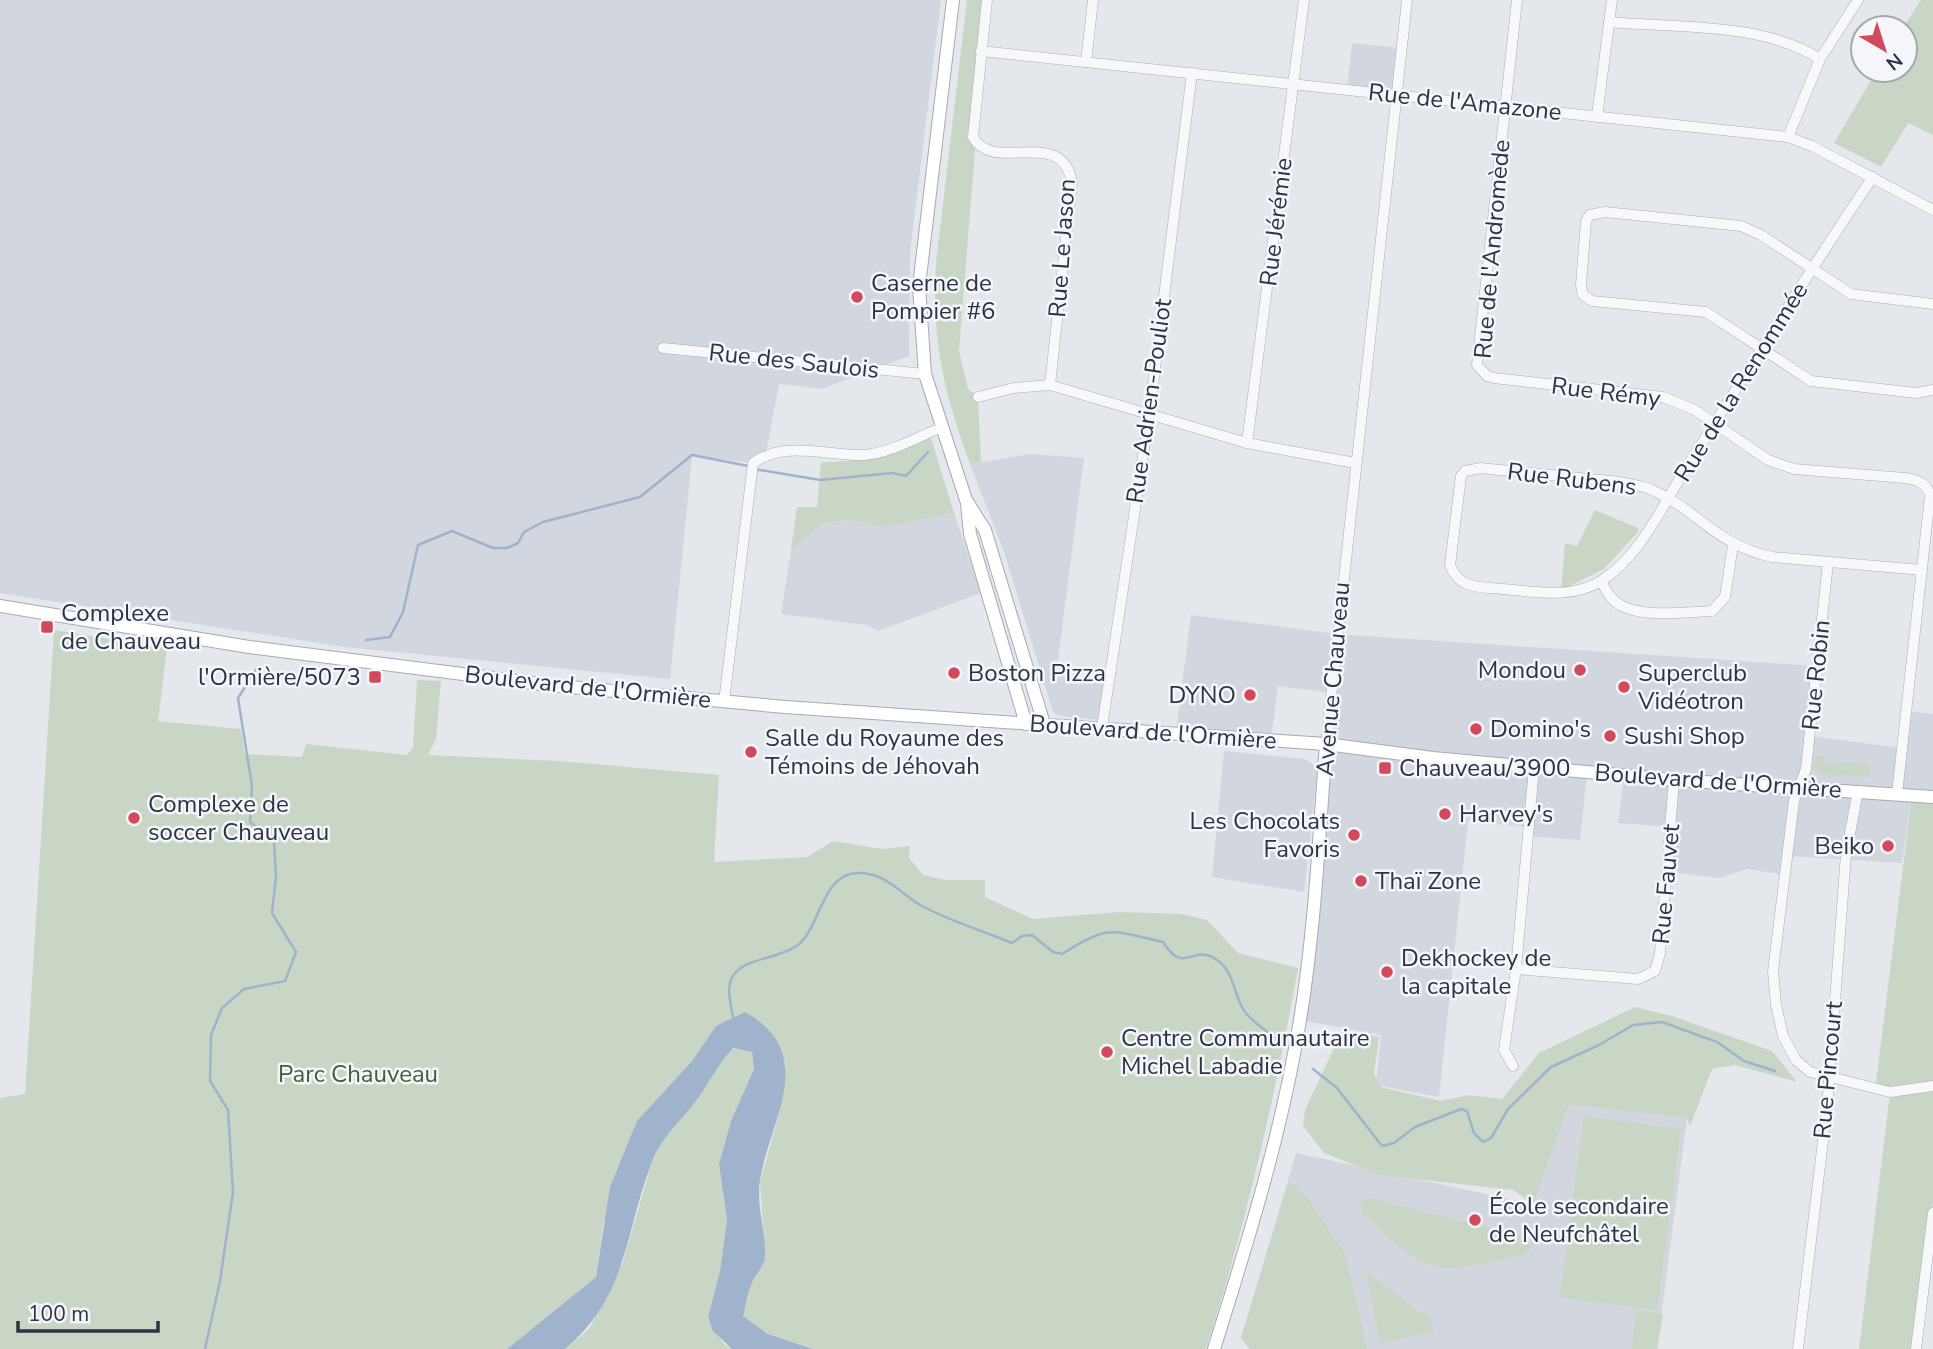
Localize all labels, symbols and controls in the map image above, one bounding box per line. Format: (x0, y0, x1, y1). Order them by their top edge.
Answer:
north arrow (1849, 14, 1919, 84)
text: N (1880, 47, 1908, 76)
street label: Rue de l'Amazone (1367, 76, 1563, 128)
street label: Rue de l'Andromède (1466, 138, 1518, 360)
street label: Rue Jérémie (1252, 156, 1300, 288)
street label: Rue Le Jason (1041, 177, 1083, 319)
place label: Caserne de Pompier #6 (871, 267, 995, 327)
street label: Rue de la Renommée (1667, 276, 1815, 488)
marker: Caserne de Pompier #6 (849, 289, 865, 305)
street label: Rue Adrien-Pouliot (1119, 296, 1179, 505)
street label: Rue des Saulois (707, 336, 881, 386)
street label: Rue Rémy (1550, 369, 1663, 415)
street label: Rue Rubens (1506, 455, 1638, 503)
street label: Avenue Chauveau (1309, 580, 1357, 778)
place label: Complexe de Chauveau (61, 597, 201, 657)
street label: Rue Robin (1794, 618, 1838, 732)
marker: Complexe de Chauveau (39, 619, 55, 635)
place label: Mondou (1478, 654, 1566, 686)
place label: Boston Pizza (968, 657, 1106, 689)
place label: Superclub Vidéotron (1637, 657, 1747, 717)
street label: Boulevard de l'Ormière (463, 658, 713, 716)
place label: l'Ormière/5073 (198, 661, 361, 693)
marker: Mondou (1572, 662, 1588, 678)
marker: Boston Pizza (946, 665, 962, 681)
marker: l'Ormière/5073 (367, 669, 383, 685)
place label: DYNO (1168, 679, 1236, 711)
marker: Superclub Vidéotron (1616, 679, 1632, 695)
marker: DYNO (1242, 687, 1258, 703)
street label: Boulevard de l'Ormière (1028, 707, 1278, 757)
place label: Domino's (1490, 713, 1591, 745)
place label: Sushi Shop (1624, 720, 1745, 752)
marker: Domino's (1468, 721, 1484, 737)
place label: Salle du Royaume des Témoins de Jéhovah (765, 722, 1004, 782)
marker: Sushi Shop (1602, 728, 1618, 744)
marker: Salle du Royaume des Témoins de Jéhovah (743, 744, 759, 760)
place label: Chauveau/3900 (1399, 752, 1571, 784)
street label: Boulevard de l'Ormière (1593, 756, 1843, 806)
marker: Chauveau/3900 (1377, 760, 1393, 776)
place label: Complexe de soccer Chauveau (148, 788, 329, 848)
place label: Harvey's (1459, 798, 1553, 830)
place label: Les Chocolats Favoris (1189, 805, 1340, 865)
marker: Harvey's (1437, 806, 1453, 822)
marker: Complexe de soccer Chauveau (126, 810, 142, 826)
street label: Rue Fauvet (1645, 822, 1687, 945)
marker: Les Chocolats Favoris (1346, 827, 1362, 843)
place label: Beiko (1814, 830, 1874, 862)
marker: Beiko (1880, 838, 1896, 854)
place label: Thaï Zone (1375, 865, 1481, 897)
marker: Thaï Zone (1353, 873, 1369, 889)
place label: Dekhockey de la capitale (1401, 942, 1551, 1002)
marker: Dekhockey de la capitale (1379, 964, 1395, 980)
street label: Rue Pincourt (1806, 999, 1850, 1140)
place label: Centre Communautaire Michel Labadie (1121, 1022, 1369, 1082)
marker: Centre Communautaire Michel Labadie (1099, 1044, 1115, 1060)
park label: Parc Chauveau (278, 1058, 438, 1090)
place label: École secondaire de Neufchâtel (1489, 1190, 1669, 1250)
marker: École secondaire de Neufchâtel (1467, 1212, 1483, 1228)
scale bar (18, 1290, 158, 1334)
text: 100 m (28, 1300, 89, 1328)

